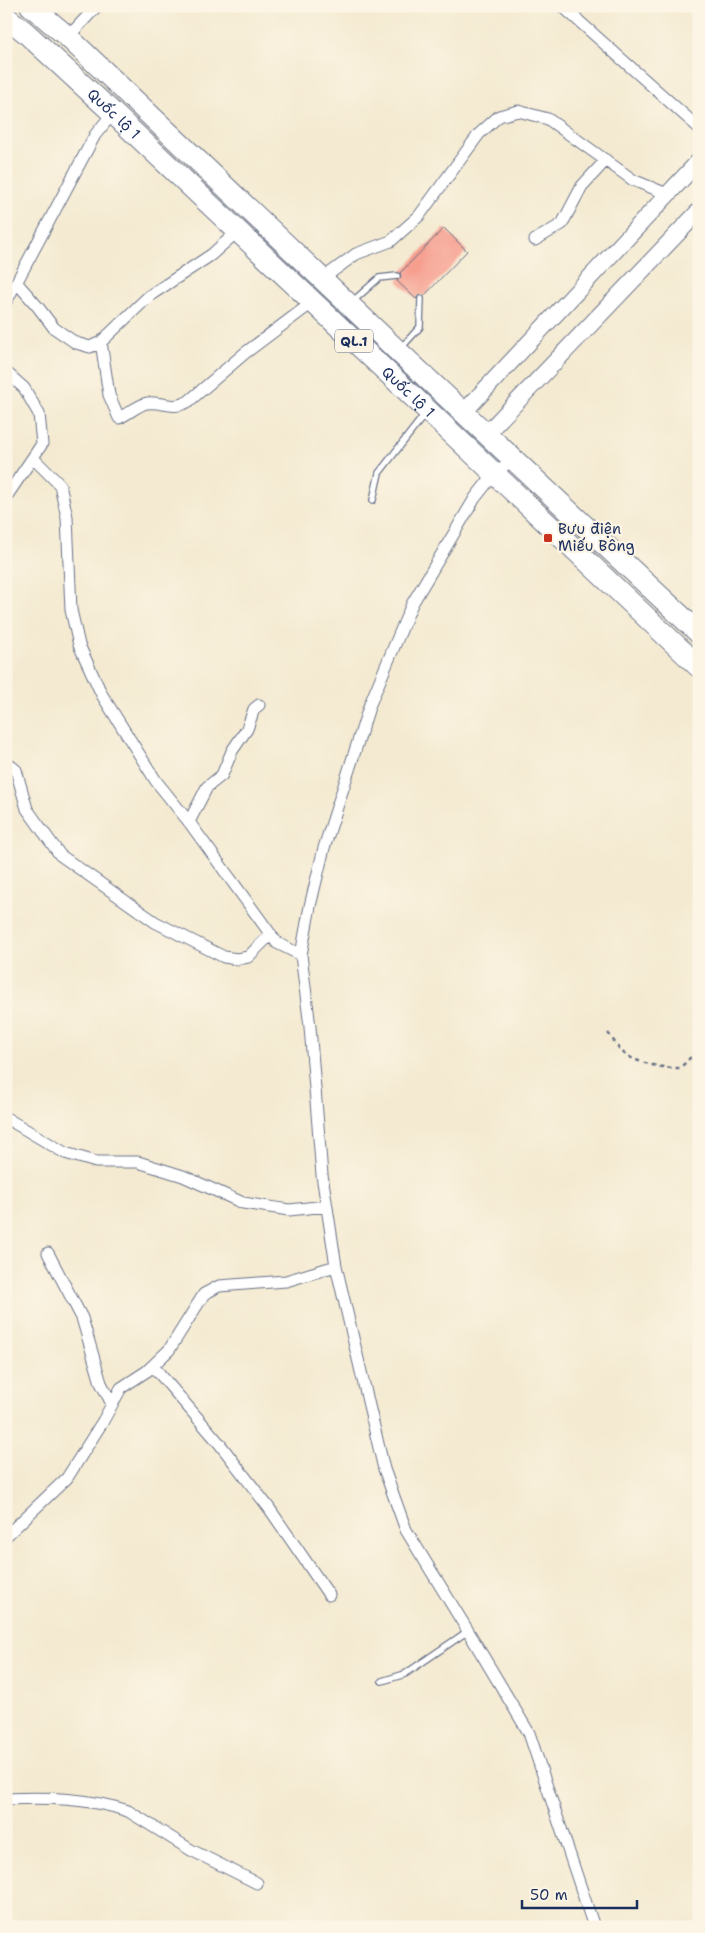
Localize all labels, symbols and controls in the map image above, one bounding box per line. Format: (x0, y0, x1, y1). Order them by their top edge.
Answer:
street label: Quốc lộ 1 (83, 84, 145, 144)
road number: QL.1 (335, 330, 373, 352)
street label: Quốc lộ 1 (377, 362, 439, 422)
place label: Bưu điện Miếu Bông (558, 519, 635, 556)
marker: Bưu điện Miếu Bông (542, 532, 554, 544)
scale bar (522, 1878, 638, 1910)
text: 50 m (530, 1885, 568, 1905)

